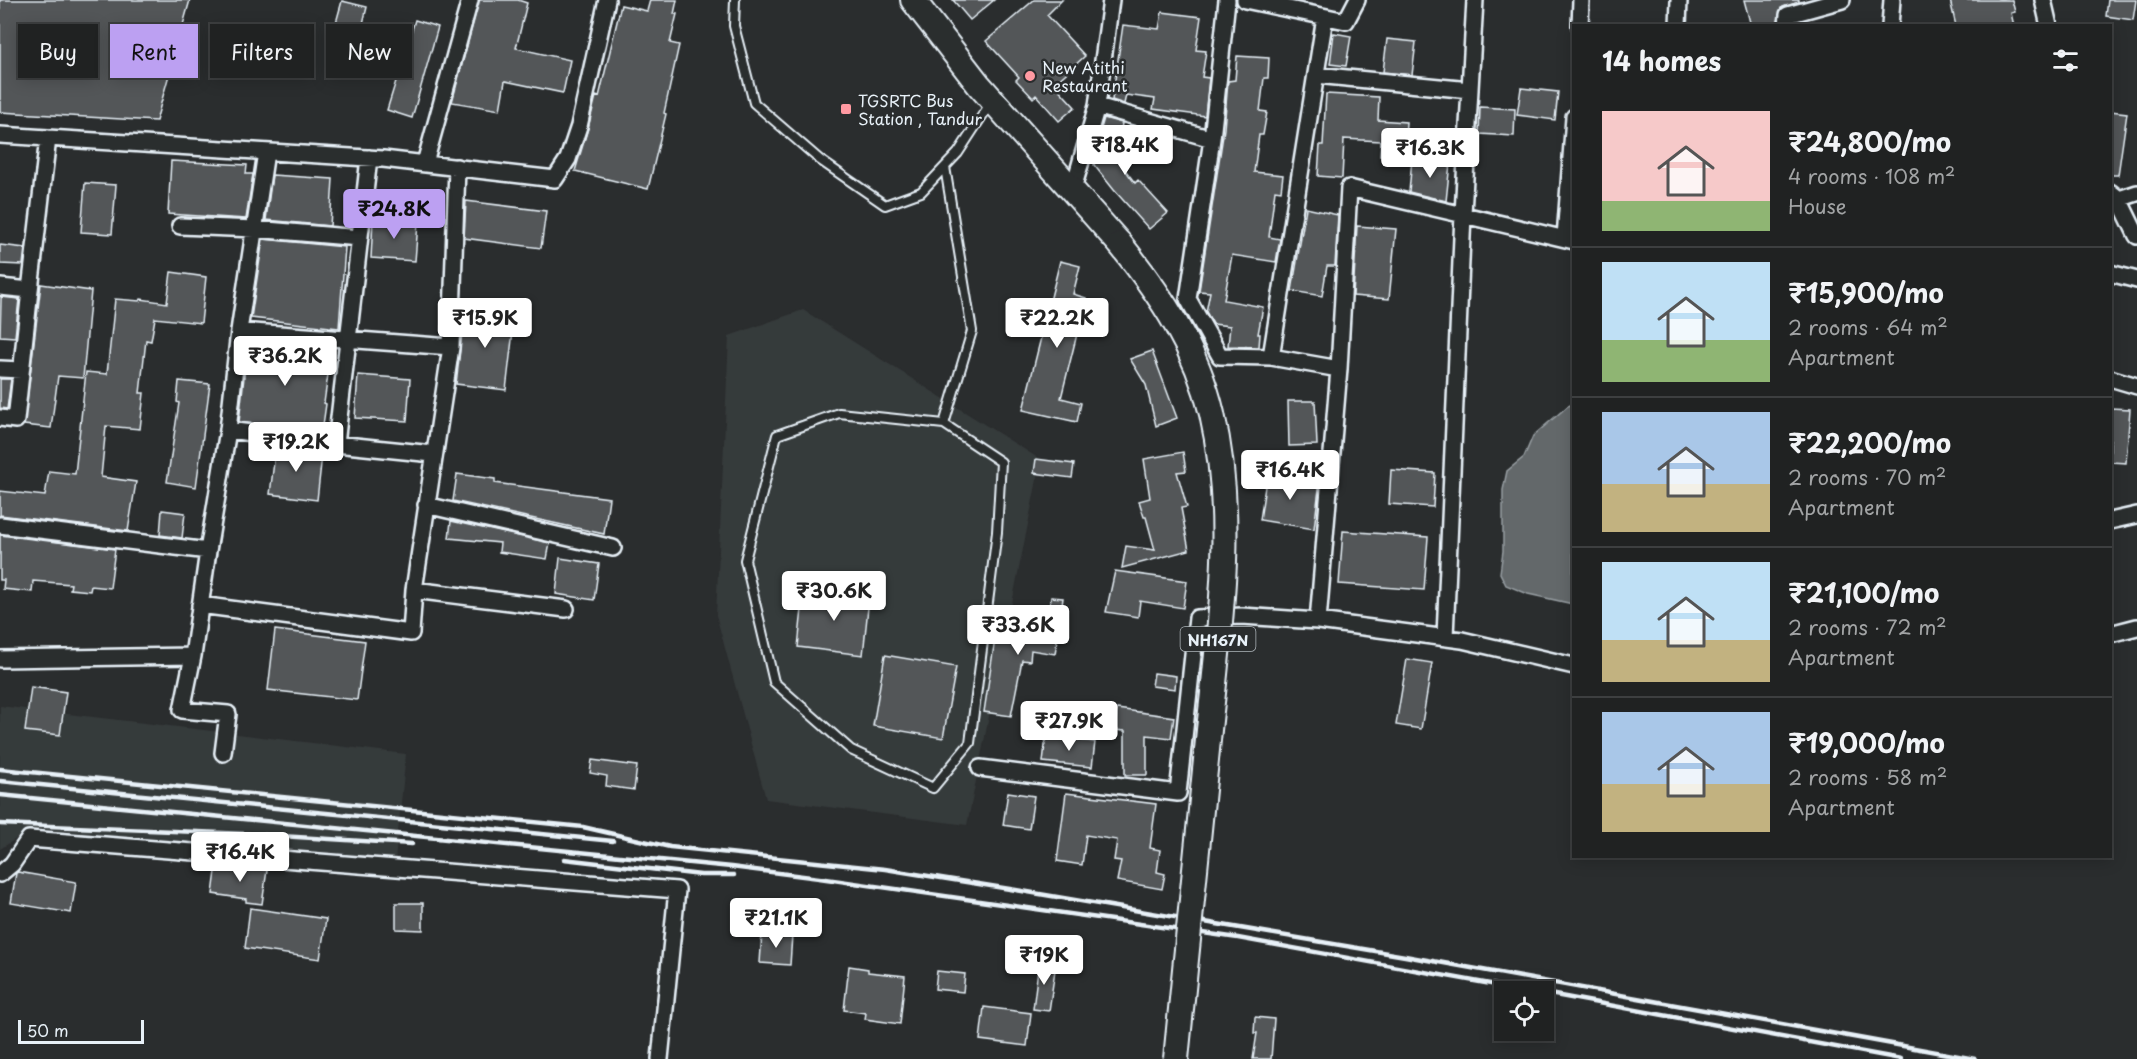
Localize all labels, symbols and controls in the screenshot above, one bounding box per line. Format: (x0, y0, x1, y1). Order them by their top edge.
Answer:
chip: Buy (18, 24, 98, 78)
chip: Rent (110, 24, 198, 78)
chip: Filters (210, 24, 314, 78)
chip: New (326, 24, 412, 78)
text: 14 homes (1602, 41, 1721, 80)
icon: filters (2049, 44, 2082, 77)
place label: New Atithi Restaurant (1042, 55, 1128, 97)
marker: New Atithi Restaurant (1023, 69, 1037, 83)
place label: TGSRTC Bus Station , Tandur (858, 88, 983, 130)
marker: TGSRTC Bus Station , Tandur (839, 102, 853, 116)
text: ₹24,800/mo (1788, 122, 1951, 161)
pin: ₹18.4K (1076, 125, 1174, 176)
pin: ₹16.3K (1381, 128, 1479, 179)
text: ₹18.4K (1091, 129, 1159, 159)
text: ₹16.3K (1395, 132, 1465, 162)
icon: home (1650, 135, 1722, 207)
text: 4 rooms · 108 m² (1788, 161, 1955, 191)
pin: ₹24.8K (345, 189, 443, 240)
text: House (1788, 191, 1847, 221)
text: ₹24.8K (357, 193, 431, 223)
text: ₹15,900/mo (1788, 273, 1944, 312)
icon: home (1650, 286, 1722, 358)
pin: ₹15.9K (436, 298, 534, 349)
pin: ₹22.2K (1008, 298, 1106, 349)
text: ₹15.9K (452, 302, 518, 332)
text: ₹22.2K (1020, 302, 1094, 332)
text: 2 rooms · 64 m² (1788, 312, 1948, 342)
pin: ₹36.2K (236, 336, 334, 387)
text: ₹36.2K (248, 340, 322, 370)
text: Apartment (1788, 342, 1895, 372)
pin: ₹19.2K (247, 422, 345, 473)
text: ₹22,200/mo (1788, 423, 1951, 462)
text: ₹19.2K (262, 426, 330, 456)
icon: home (1650, 436, 1722, 508)
pin: ₹16.4K (1241, 450, 1339, 501)
text: ₹16.4K (1255, 454, 1325, 484)
text: 2 rooms · 70 m² (1788, 462, 1946, 492)
text: Apartment (1788, 492, 1895, 522)
pin: ₹30.6K (785, 571, 883, 622)
text: ₹21,100/mo (1788, 573, 1939, 612)
text: ₹30.6K (796, 575, 872, 605)
icon: home (1650, 586, 1722, 658)
pin: ₹33.6K (969, 605, 1067, 656)
text: ₹33.6K (981, 609, 1055, 639)
text: 2 rooms · 72 m² (1788, 612, 1947, 642)
road number: NH167N (1180, 627, 1256, 651)
text: Apartment (1788, 642, 1895, 672)
pin: ₹27.9K (1020, 701, 1118, 752)
text: ₹27.9K (1035, 705, 1103, 735)
text: ₹19,000/mo (1788, 723, 1945, 762)
icon: home (1650, 736, 1722, 808)
text: 2 rooms · 58 m² (1788, 762, 1947, 792)
text: Apartment (1788, 792, 1895, 822)
pin: ₹16.4K (191, 832, 289, 883)
text: ₹16.4K (205, 836, 275, 866)
pin: ₹21.1K (727, 898, 825, 949)
text: ₹21.1K (744, 902, 808, 932)
pin: ₹19K (1008, 935, 1080, 986)
text: ₹19K (1019, 939, 1069, 969)
map controls (1494, 981, 1554, 1041)
button: locate (1494, 981, 1554, 1041)
scale bar (18, 1017, 144, 1044)
text: 50 m (27, 1018, 68, 1042)

